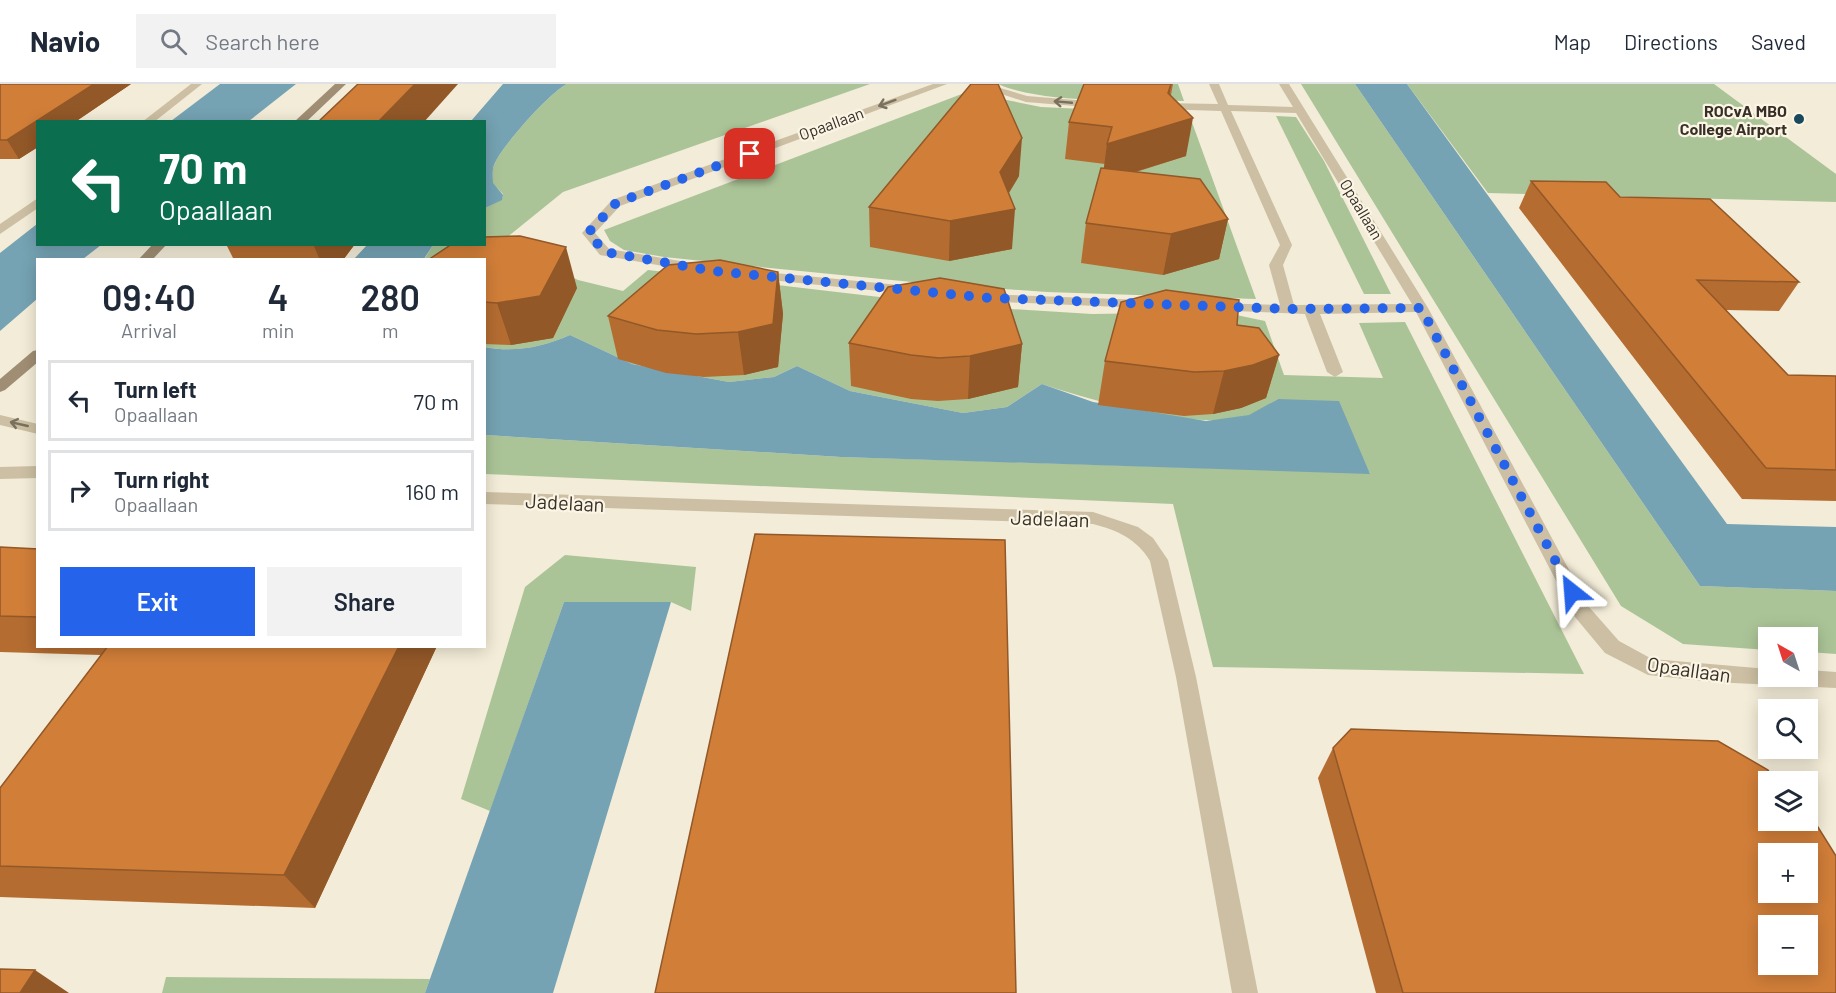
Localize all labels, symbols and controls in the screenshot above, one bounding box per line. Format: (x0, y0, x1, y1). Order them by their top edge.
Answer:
search box (136, 14, 556, 68)
text: Navio (30, 24, 100, 58)
icon: search (157, 25, 190, 58)
text: Search here (205, 28, 320, 54)
text: Map (1554, 29, 1591, 54)
text: Directions (1624, 29, 1718, 54)
text: Saved (1751, 29, 1806, 54)
one-way arrow (1054, 96, 1074, 107)
one-way arrow (878, 98, 897, 109)
place label: ROCvA MBO College Airport (1680, 101, 1787, 138)
street label: Opaallaan (796, 103, 866, 143)
marker: ROCvA MBO College Airport (1792, 112, 1806, 126)
pin (724, 128, 775, 179)
icon: arrive (733, 137, 766, 170)
text: 70 m (159, 142, 247, 192)
icon: left (60, 144, 138, 222)
street label: Opaallaan (1336, 175, 1388, 243)
text: Opaallaan (159, 193, 273, 225)
text: 09:40 (102, 275, 196, 318)
text: 4 (268, 275, 289, 318)
text: 280 (360, 275, 420, 318)
text: Arrival (121, 318, 177, 342)
text: min (262, 318, 294, 342)
text: m (382, 318, 398, 342)
text: Turn left (114, 376, 197, 402)
icon: left (63, 384, 96, 417)
text: 70 m (414, 388, 459, 414)
text: Opaallaan (114, 402, 198, 426)
one-way arrow (10, 418, 29, 430)
text: Turn right (114, 466, 209, 492)
icon: right (63, 474, 96, 507)
text: 160 m (405, 478, 459, 504)
street label: Jadelaan (525, 488, 605, 516)
text: Opaallaan (114, 492, 198, 516)
street label: Jadelaan (1010, 505, 1090, 531)
position arrow (1540, 560, 1604, 624)
button: Exit (60, 567, 255, 636)
button: Share (267, 567, 462, 636)
north arrow (1758, 627, 1818, 687)
map controls (1758, 627, 1818, 975)
street label: Opaallaan (1646, 651, 1732, 687)
button: search (1758, 699, 1818, 759)
button: layers (1758, 771, 1818, 831)
button: + (1758, 843, 1818, 903)
button: − (1758, 915, 1818, 975)

